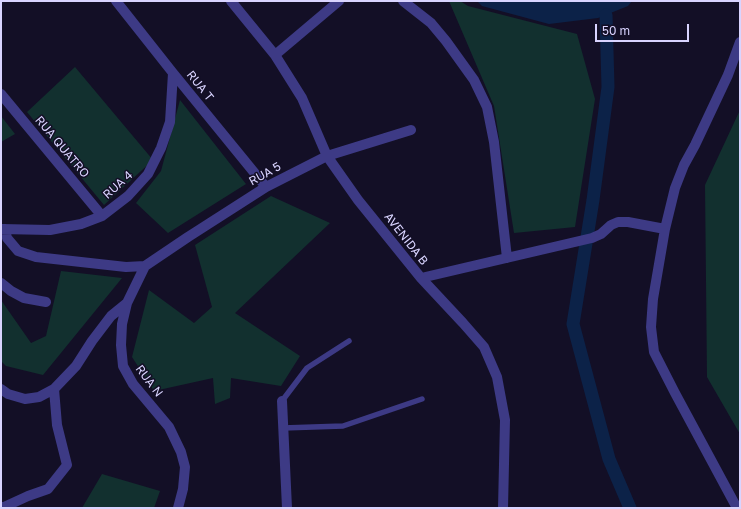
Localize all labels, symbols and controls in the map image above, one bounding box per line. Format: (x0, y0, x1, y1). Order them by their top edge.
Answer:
scale bar (597, 16, 691, 42)
text: 50 m (602, 23, 630, 38)
street label: RUA T (183, 68, 217, 104)
street label: RUA QUATRO (32, 113, 92, 181)
street label: RUA 5 (246, 159, 284, 189)
street label: RUA 4 (100, 168, 136, 202)
street label: AVENIDA B (381, 210, 431, 268)
street label: RUA N (132, 362, 166, 400)

